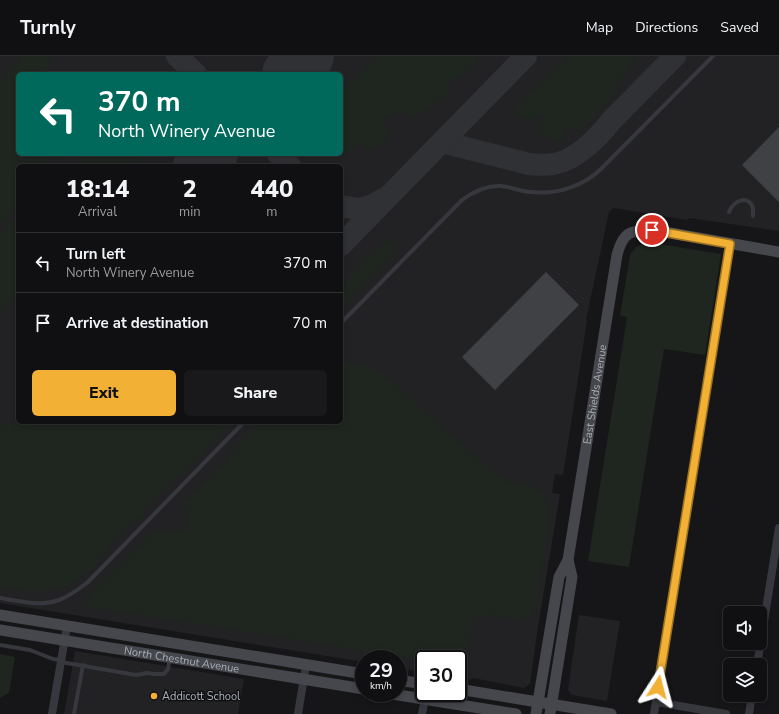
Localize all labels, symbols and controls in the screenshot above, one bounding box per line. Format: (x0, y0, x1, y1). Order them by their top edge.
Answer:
text: Turnly (20, 15, 76, 41)
text: Map (586, 18, 613, 37)
text: Directions (635, 18, 698, 37)
text: Saved (720, 18, 759, 37)
text: 370 m (98, 83, 181, 121)
icon: left (32, 88, 84, 140)
text: North Winery Avenue (98, 119, 275, 143)
text: 18:14 (66, 173, 129, 205)
text: 2 (183, 173, 197, 205)
text: 440 (250, 173, 293, 205)
text: Arrival (78, 203, 117, 221)
text: min (179, 203, 201, 221)
text: m (266, 203, 277, 221)
pin (635, 213, 669, 247)
icon: arrive (641, 219, 663, 241)
text: Turn left (66, 244, 125, 264)
icon: left (32, 252, 54, 274)
text: 370 m (283, 253, 327, 273)
text: North Winery Avenue (66, 264, 194, 282)
icon: arrive (32, 312, 54, 334)
text: Arrive at destination (66, 313, 209, 333)
text: 70 m (292, 313, 327, 333)
street label: East Shields Avenue (580, 343, 611, 445)
button: Exit (32, 370, 176, 416)
button: Share (184, 370, 327, 416)
map controls (723, 606, 767, 702)
button: sound (723, 606, 767, 650)
street label: North Chestnut Avenue (123, 643, 240, 677)
speed limit sign: 30 (415, 650, 467, 702)
text: 29 (369, 657, 393, 684)
button: layers (723, 658, 767, 702)
position arrow (637, 666, 679, 708)
text: km/h (370, 679, 392, 693)
place label: Addicott School (162, 689, 241, 704)
marker: Addicott School (149, 691, 159, 701)

